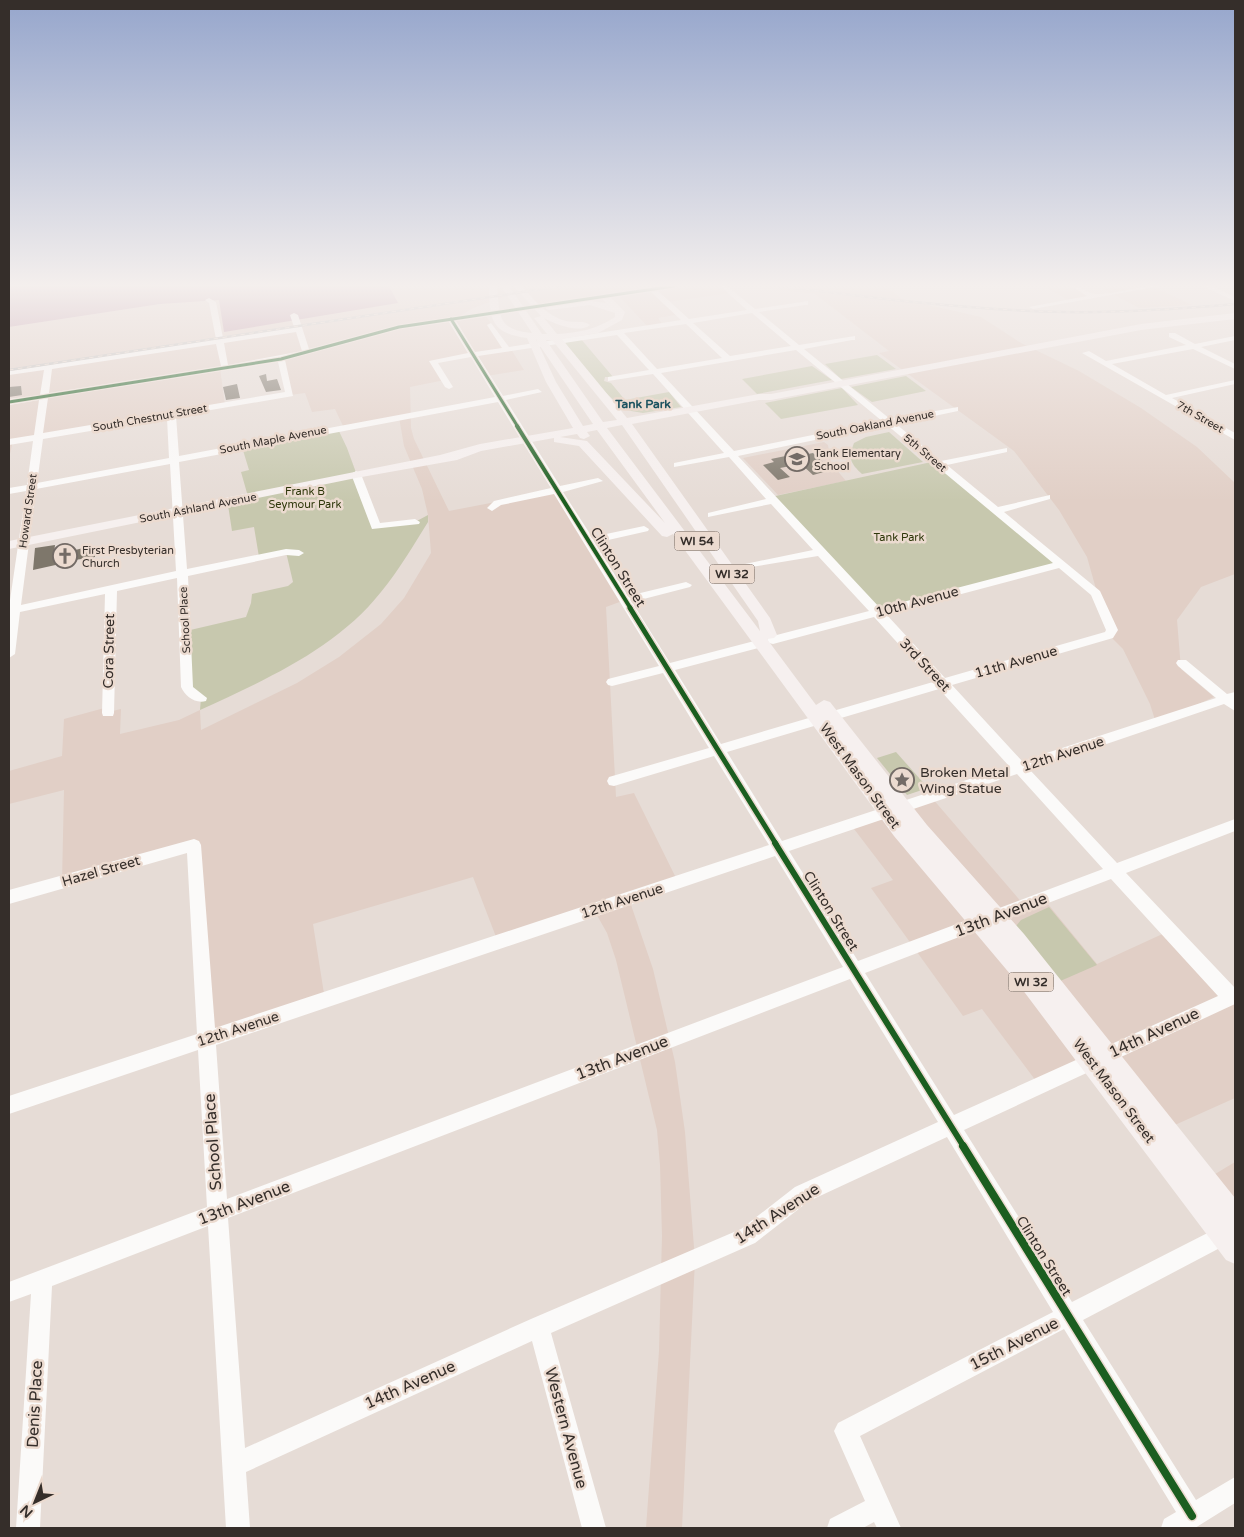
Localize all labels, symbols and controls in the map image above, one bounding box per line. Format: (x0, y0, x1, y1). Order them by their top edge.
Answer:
district label: Tank Park (614, 397, 671, 411)
street label: 7th Street (1174, 398, 1226, 436)
street label: South Chestnut Street (92, 402, 208, 434)
street label: South Oakland Avenue (815, 407, 935, 443)
street label: South Maple Avenue (218, 423, 328, 457)
street label: 5th Street (901, 431, 949, 475)
school or university icon: Tank Elementary School (784, 446, 810, 472)
place label: Tank Elementary School (814, 447, 901, 473)
street label: Howard Street (16, 473, 40, 549)
park label: Frank B Seymour Park (269, 485, 341, 511)
street label: South Ashland Avenue (138, 490, 258, 526)
street label: Clinton Street (587, 524, 650, 611)
park label: Tank Park (873, 531, 925, 544)
road number: WI 54 (674, 532, 720, 550)
church icon: First Presbyterian Church (52, 543, 78, 569)
place label: First Presbyterian Church (82, 544, 174, 570)
road number: WI 32 (710, 564, 754, 584)
street label: 10th Avenue (874, 583, 960, 621)
street label: School Place (177, 586, 193, 654)
street label: Cora Street (100, 613, 118, 689)
street label: 3rd Street (896, 635, 954, 696)
street label: 11th Avenue (973, 642, 1059, 682)
street label: West Mason Street (816, 720, 904, 832)
street label: 12th Avenue (1020, 733, 1106, 775)
place label: Broken Metal Wing Statue (920, 764, 1009, 797)
place icon: Broken Metal Wing Statue (889, 767, 915, 793)
street label: Hazel Street (60, 852, 143, 890)
street label: Clinton Street (800, 868, 863, 955)
street label: 12th Avenue (579, 880, 665, 922)
street label: 13th Avenue (952, 888, 1050, 942)
road number: WI 32 (1008, 972, 1054, 992)
street label: 14th Avenue (1106, 1003, 1202, 1063)
street label: 12th Avenue (195, 1008, 281, 1050)
street label: 13th Avenue (573, 1031, 671, 1085)
street label: West Mason Street (1069, 1036, 1159, 1147)
street label: School Place (200, 1093, 226, 1191)
street label: 13th Avenue (195, 1176, 293, 1230)
street label: 14th Avenue (731, 1179, 823, 1249)
street label: Clinton Street (1013, 1213, 1076, 1300)
street label: 15th Avenue (966, 1313, 1062, 1375)
street label: 14th Avenue (361, 1356, 459, 1414)
street label: Denis Place (23, 1360, 47, 1448)
street label: Western Avenue (540, 1365, 592, 1491)
north arrow (10, 1477, 60, 1527)
text: N (17, 1501, 36, 1521)

